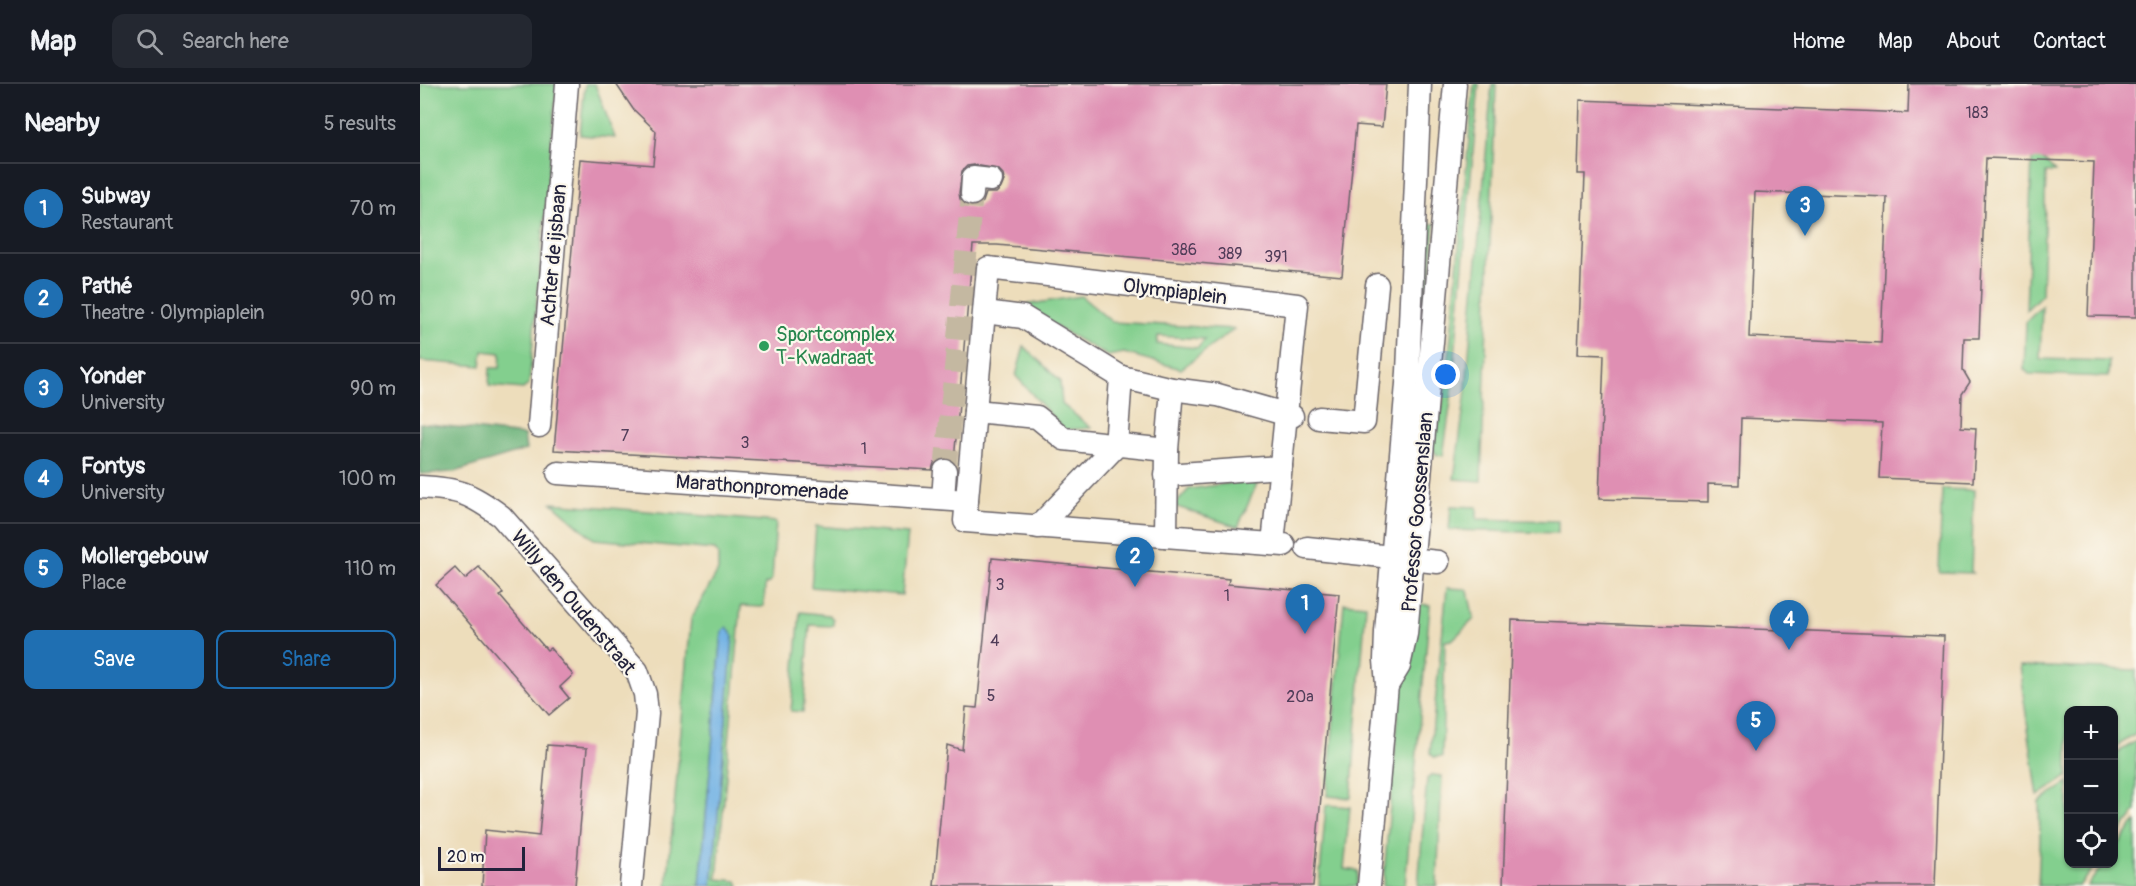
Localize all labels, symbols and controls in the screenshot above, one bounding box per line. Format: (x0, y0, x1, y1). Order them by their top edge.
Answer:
search box (112, 14, 532, 68)
text: Map (30, 24, 76, 59)
icon: search (133, 25, 166, 58)
text: Search here (181, 27, 289, 55)
text: Home (1792, 28, 1845, 55)
text: Map (1878, 28, 1913, 55)
text: About (1946, 28, 2000, 55)
text: Contact (2033, 28, 2106, 55)
house number: 183 (1965, 103, 1989, 123)
text: Nearby (24, 107, 100, 139)
text: 5 results (324, 111, 396, 136)
text: Subway (81, 182, 150, 210)
street label: Achter de ijsbaan (535, 183, 572, 327)
pin: 3 (1786, 186, 1824, 236)
text: 1 (40, 196, 47, 221)
text: 70 m (350, 196, 396, 221)
text: Restaurant (81, 210, 173, 235)
house number: 386 (1171, 240, 1197, 260)
house number: 389 (1217, 244, 1243, 264)
house number: 391 (1264, 247, 1288, 267)
text: Pathé (81, 272, 133, 300)
street label: Olympiaplein (1121, 273, 1228, 310)
text: 2 (38, 286, 49, 311)
text: 90 m (350, 286, 396, 311)
text: Theatre · Olympiaplein (81, 300, 265, 325)
place label: Sportcomplex T-Kwadraat (776, 322, 895, 370)
marker: Sportcomplex T-Kwadraat (757, 339, 771, 353)
your location (1431, 360, 1460, 389)
text: Yonder (81, 362, 146, 390)
text: 3 (38, 376, 49, 401)
text: 90 m (350, 376, 396, 401)
text: University (81, 390, 165, 415)
street label: Professor Goossenslaan (1396, 411, 1439, 613)
house number: 7 (621, 426, 630, 446)
house number: 3 (741, 433, 750, 453)
house number: 1 (861, 439, 867, 459)
text: Fontys (81, 452, 145, 480)
text: 4 (38, 466, 49, 491)
text: 100 m (339, 466, 396, 491)
street label: Marathonpromenade (675, 469, 849, 506)
text: University (81, 480, 165, 505)
street label: Willy den Oudenstraat (506, 525, 642, 681)
pin: 2 (1116, 538, 1154, 587)
text: Mollergebouw (81, 542, 208, 570)
text: 5 (38, 556, 49, 581)
text: 110 m (345, 556, 396, 581)
text: Place (81, 570, 126, 595)
house number: 3 (996, 575, 1005, 595)
pin: 1 (1286, 584, 1324, 634)
house number: 1 (1224, 586, 1230, 606)
pin: 4 (1770, 600, 1808, 650)
button: Save (24, 630, 204, 689)
button: Share (216, 630, 396, 689)
house number: 4 (990, 631, 1000, 651)
house number: 5 (987, 686, 995, 706)
house number: 20a (1286, 687, 1314, 707)
pin: 5 (1736, 702, 1776, 751)
map controls (2064, 706, 2118, 868)
button: + (2064, 706, 2118, 760)
button: − (2064, 760, 2118, 814)
button: locate (2064, 814, 2118, 868)
scale bar (438, 844, 525, 872)
text: 20 m (447, 847, 485, 867)

